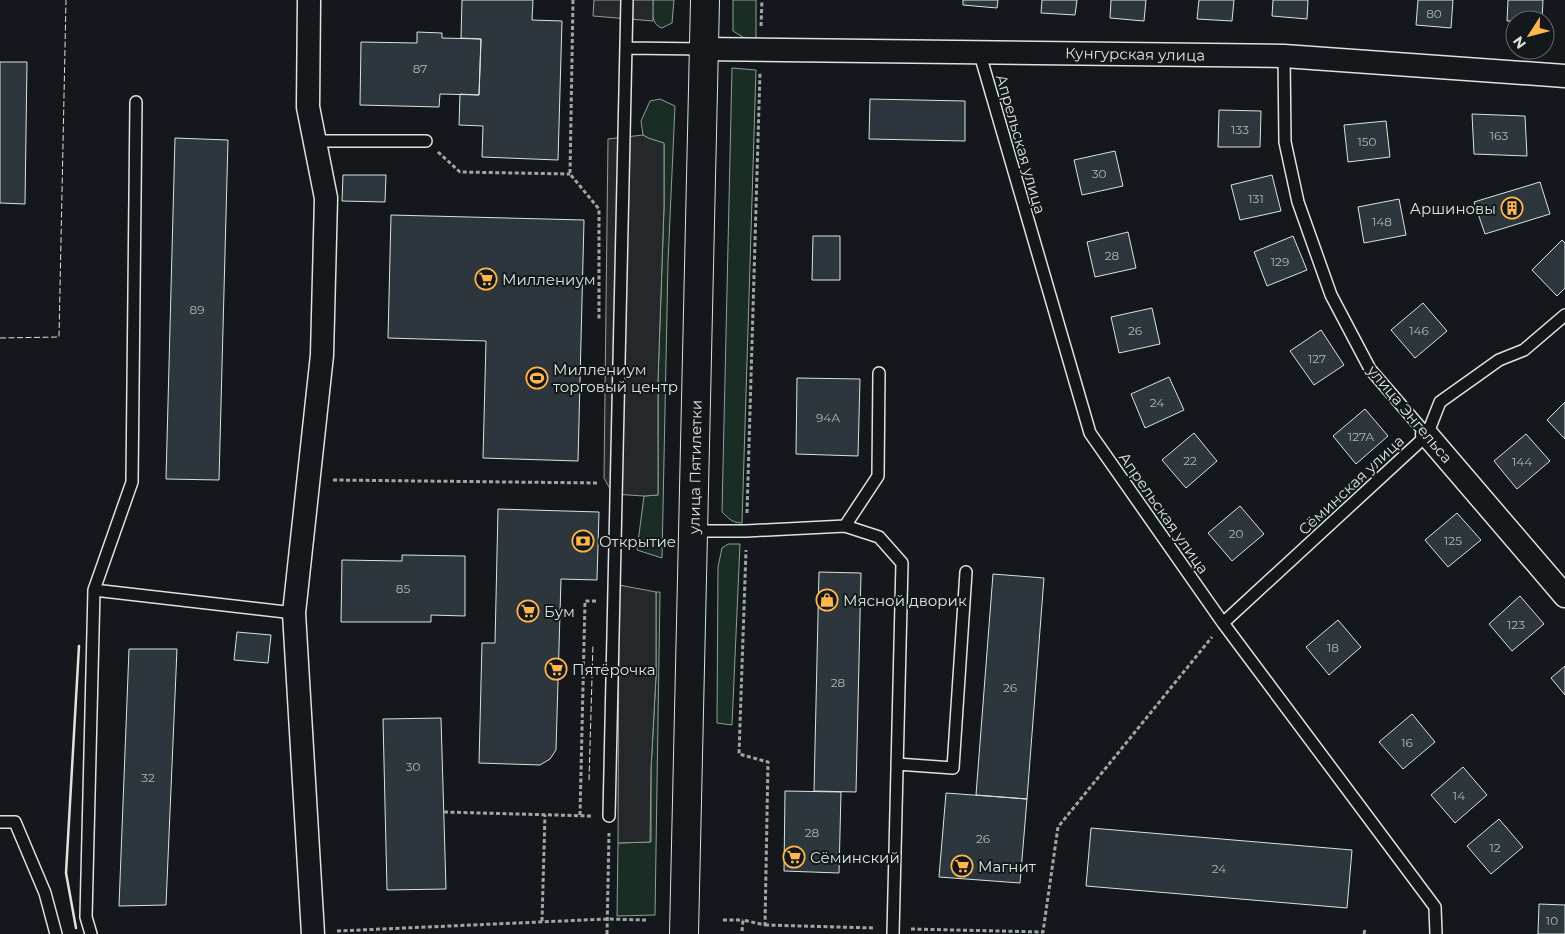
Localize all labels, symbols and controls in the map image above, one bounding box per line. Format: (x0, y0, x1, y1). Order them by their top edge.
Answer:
house number: 80 (1426, 6, 1442, 21)
north arrow (1505, 10, 1555, 60)
text: N (1509, 33, 1530, 53)
street label: Кунгурская улица (1065, 43, 1205, 65)
house number: 87 (413, 61, 427, 76)
street label: Апрельская улица (992, 72, 1050, 216)
house number: 133 (1231, 122, 1249, 137)
house number: 163 (1490, 128, 1508, 143)
house number: 150 (1357, 134, 1377, 149)
house number: 30 (1092, 166, 1106, 181)
house number: 131 (1248, 191, 1264, 206)
building icon: Аршиновы (1500, 196, 1524, 220)
place label: Аршиновы (1410, 199, 1496, 218)
house number: 148 (1372, 214, 1392, 229)
house number: 28 (1105, 248, 1120, 263)
house number: 129 (1271, 254, 1289, 269)
supermarket icon: Миллениум (474, 267, 498, 291)
place label: Миллениум (502, 270, 596, 289)
house number: 89 (190, 302, 204, 317)
house number: 26 (1128, 323, 1142, 338)
house number: 146 (1409, 323, 1429, 338)
house number: 127 (1308, 351, 1326, 366)
place label: Миллениум торговый центр (553, 360, 678, 396)
street label: улица Энгельса (1363, 360, 1457, 467)
sports icon: Миллениум торговый центр (525, 366, 549, 390)
house number: 24 (1150, 395, 1164, 410)
street label: улица Пятилетки (684, 400, 706, 535)
house number: 94А (816, 410, 840, 425)
house number: 127А (1348, 429, 1374, 444)
street label: Сёминская улица (1294, 431, 1408, 539)
street label: Апрельская улица (1115, 448, 1213, 578)
house number: 22 (1183, 453, 1197, 468)
house number: 144 (1512, 454, 1532, 469)
house number: 20 (1229, 526, 1243, 541)
bank icon: Открытие (571, 529, 595, 553)
place label: Открытие (599, 532, 676, 551)
house number: 125 (1444, 533, 1462, 548)
house number: 85 (396, 581, 410, 596)
shop icon: Мясной дворик (815, 588, 839, 612)
place label: Мясной дворик (843, 591, 967, 610)
supermarket icon: Бум (516, 599, 540, 623)
place label: Бум (544, 602, 575, 621)
house number: 123 (1507, 617, 1525, 632)
house number: 18 (1327, 640, 1339, 655)
supermarket icon: Пятёрочка (544, 657, 568, 681)
place label: Пятёрочка (572, 660, 656, 679)
house number: 28 (831, 675, 846, 690)
house number: 26 (1003, 680, 1017, 695)
house number: 16 (1401, 735, 1413, 750)
house number: 30 (406, 759, 420, 774)
house number: 32 (141, 770, 155, 785)
house number: 14 (1453, 788, 1465, 803)
house number: 28 (805, 825, 820, 840)
house number: 26 (976, 831, 990, 846)
house number: 12 (1489, 840, 1501, 855)
supermarket icon: Сёминский (782, 845, 806, 869)
place label: Сёминский (810, 848, 900, 867)
supermarket icon: Магнит (950, 854, 974, 878)
place label: Магнит (978, 857, 1037, 876)
house number: 24 (1212, 861, 1226, 876)
house number: 10 (1546, 913, 1558, 928)

